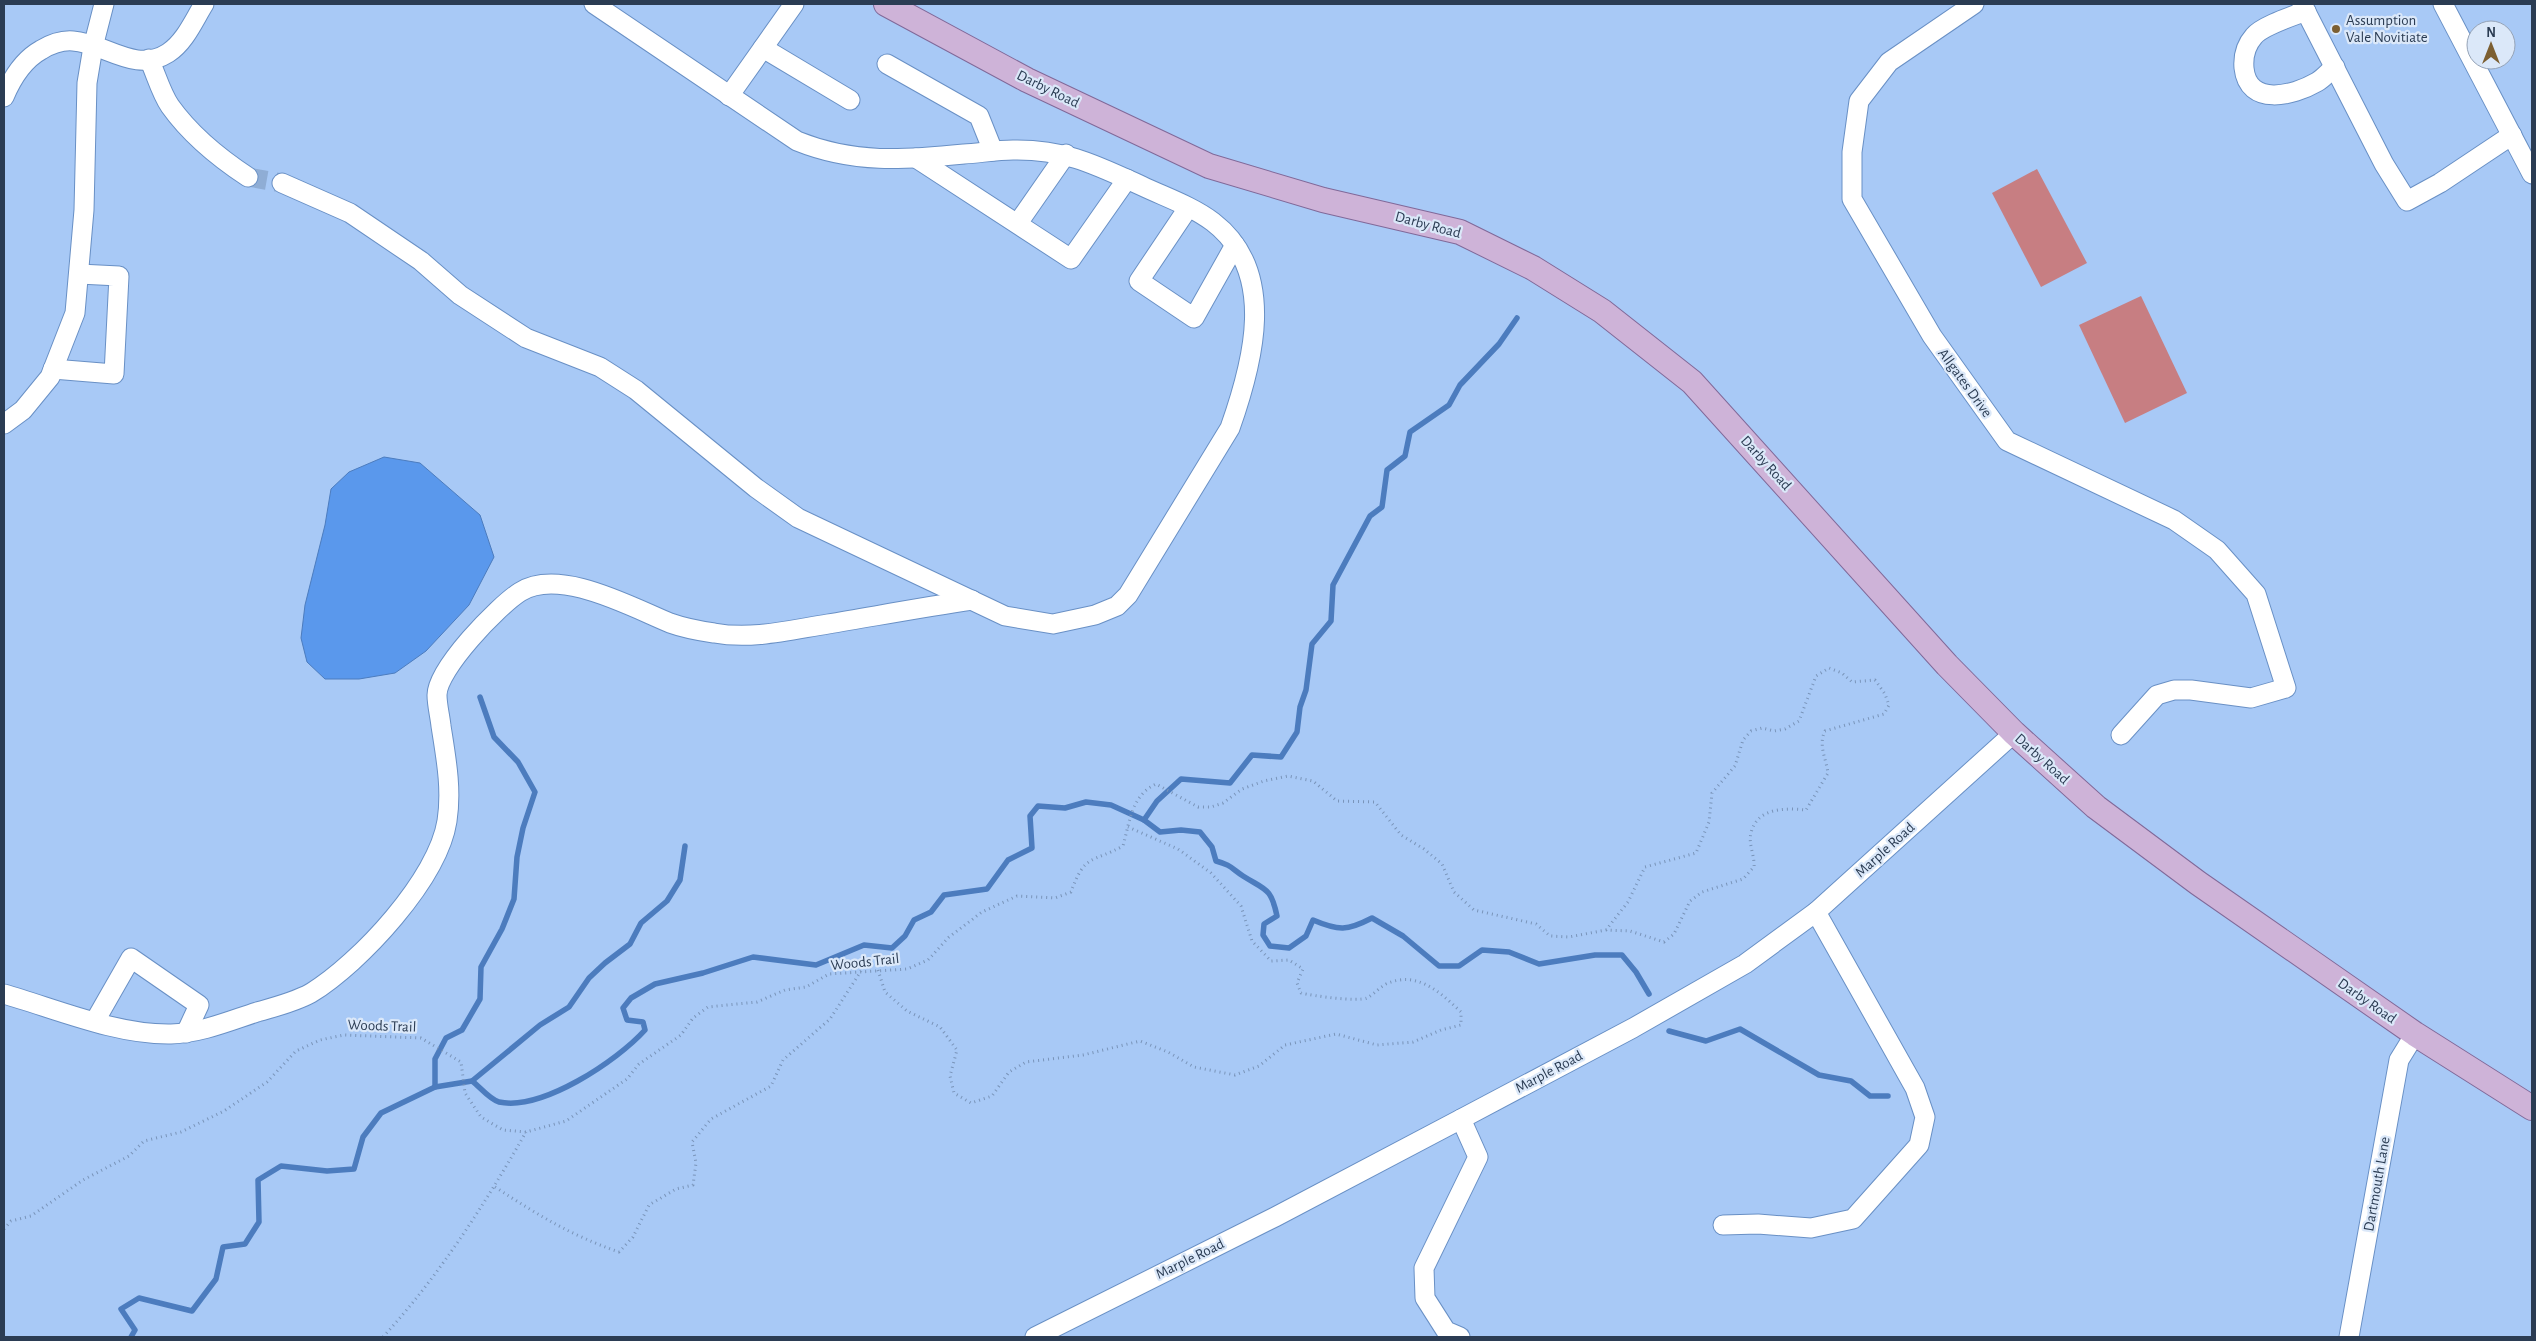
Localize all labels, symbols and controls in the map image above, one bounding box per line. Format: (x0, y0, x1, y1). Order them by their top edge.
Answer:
place label: Assumption Vale Novitiate (2346, 13, 2428, 45)
north arrow (2466, 20, 2516, 70)
marker: Assumption Vale Novitiate (2330, 23, 2342, 35)
text: N (2486, 26, 2496, 40)
street label: Darby Road (1014, 67, 1082, 111)
street label: Darby Road (1393, 209, 1463, 241)
street label: Allgates Drive (1935, 346, 1995, 420)
street label: Darby Road (1738, 433, 1794, 493)
street label: Darby Road (2012, 731, 2072, 787)
street label: Marple Road (1853, 820, 1918, 880)
street label: Woods Trail (830, 951, 900, 973)
street label: Darby Road (2335, 975, 2399, 1027)
street label: Woods Trail (347, 1017, 417, 1035)
street label: Marple Road (1513, 1048, 1585, 1096)
street label: Dartmouth Lane (2361, 1135, 2393, 1233)
street label: Marple Road (1154, 1236, 1227, 1282)

